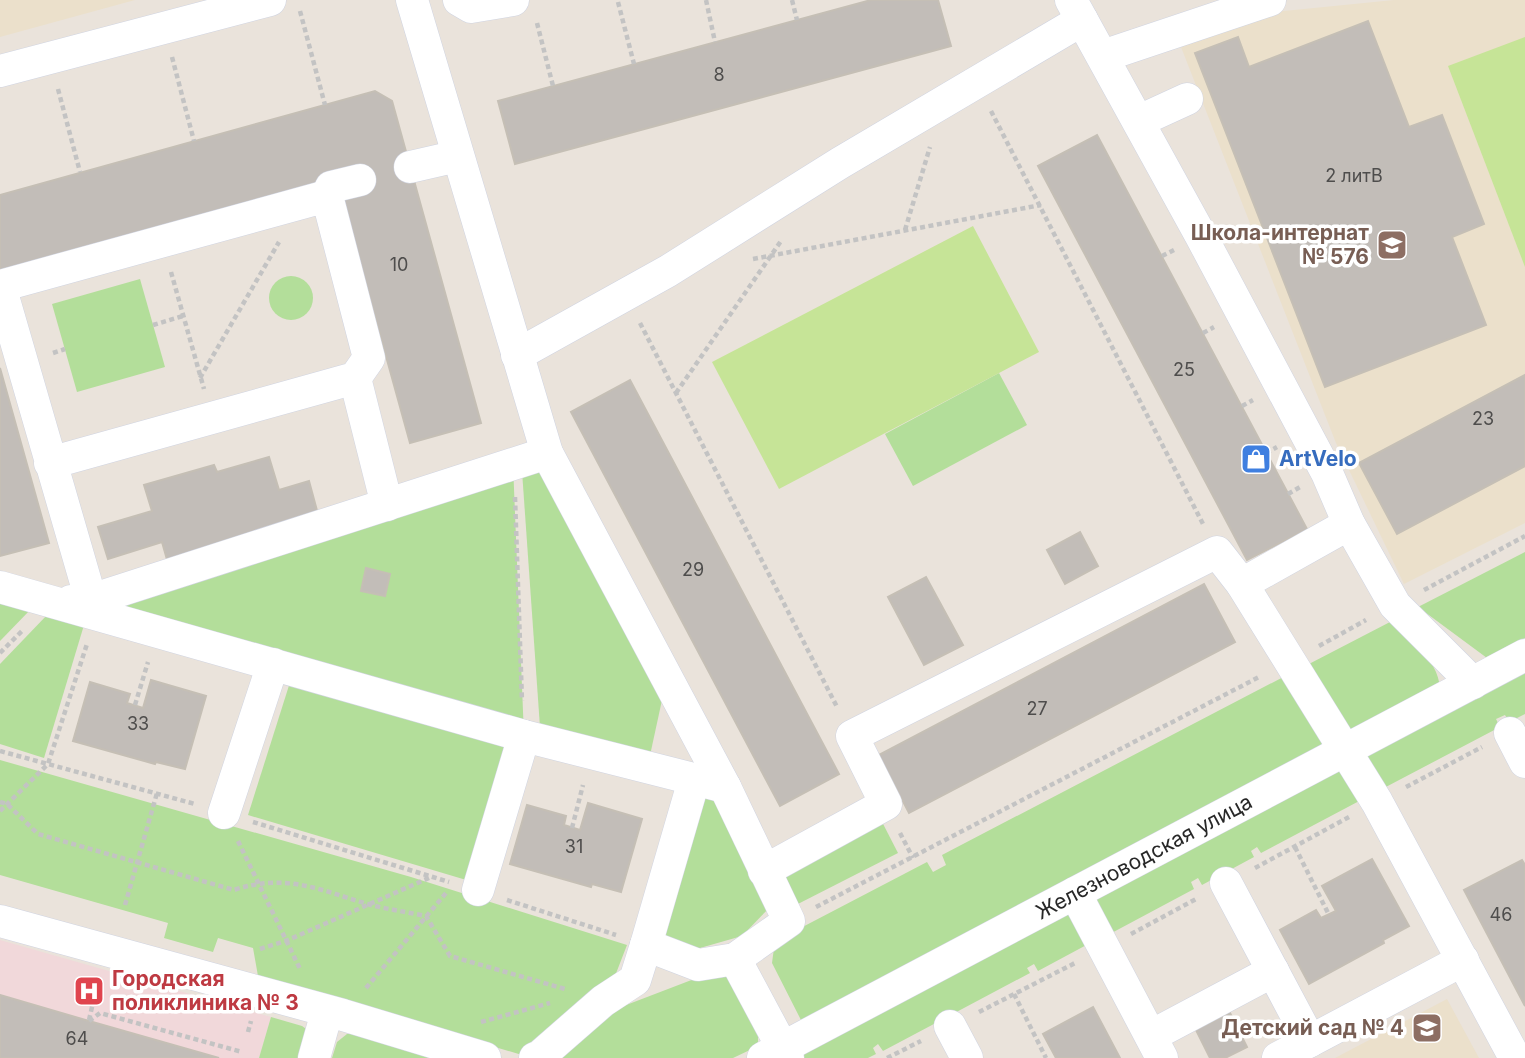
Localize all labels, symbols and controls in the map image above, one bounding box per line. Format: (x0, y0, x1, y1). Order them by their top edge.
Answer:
house number: 8 (713, 64, 725, 85)
house number: 2 литВ (1325, 165, 1383, 186)
place label: Школа-интернат № 576 (1191, 220, 1369, 269)
school or university icon: Школа-интернат № 576 (1375, 228, 1409, 262)
house number: 10 (390, 254, 408, 275)
house number: 25 (1173, 359, 1195, 380)
house number: 23 (1472, 408, 1494, 429)
shop icon: ArtVelo (1239, 442, 1273, 476)
place label: ArtVelo (1279, 446, 1357, 471)
house number: 29 (682, 559, 704, 580)
house number: 27 (1026, 698, 1048, 719)
house number: 33 (127, 713, 149, 734)
street label: Железноводская улица (1031, 789, 1256, 924)
house number: 31 (565, 836, 583, 857)
house number: 46 (1490, 904, 1512, 925)
place label: Городская поликлиника № 3 (112, 966, 299, 1015)
hospital icon: Городская поликлиника № 3 (72, 974, 106, 1008)
school or university icon: Детский сад № 4 (1410, 1011, 1444, 1045)
place label: Детский сад № 4 (1221, 1015, 1404, 1040)
house number: 64 (66, 1028, 88, 1049)

